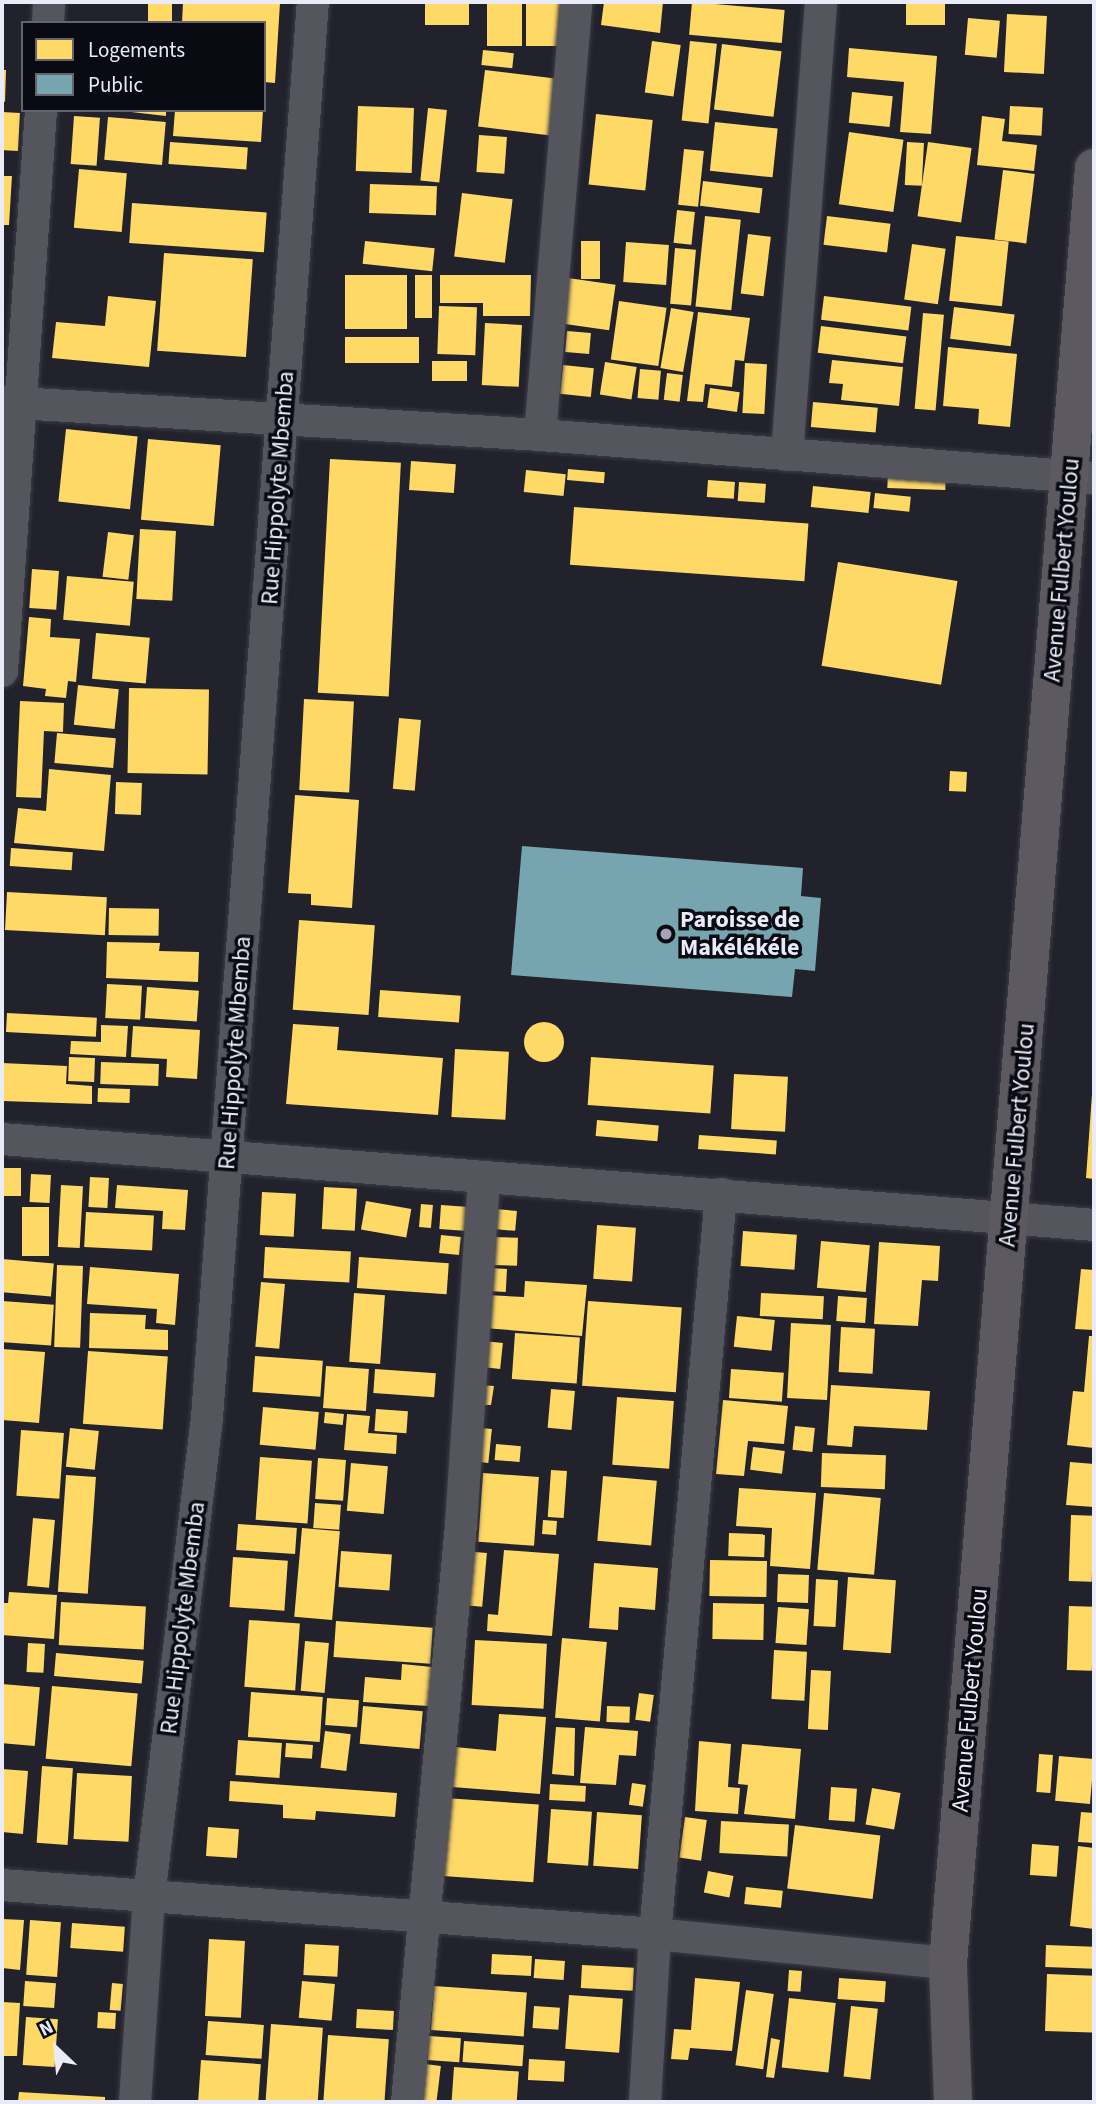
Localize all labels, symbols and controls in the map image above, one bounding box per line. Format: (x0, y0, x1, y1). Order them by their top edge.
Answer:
legend (21, 21, 266, 112)
text: Logements (88, 35, 185, 65)
text: Public (88, 70, 143, 100)
street label: Rue Hippolyte Mbemba (255, 370, 301, 606)
street label: Avenue Fulbert Youlou (1038, 457, 1086, 683)
place label: Paroisse de Makélékéle (680, 906, 800, 962)
marker: Paroisse de Makélékéle (658, 926, 674, 942)
street label: Rue Hippolyte Mbemba (212, 935, 258, 1171)
street label: Avenue Fulbert Youlou (993, 1022, 1041, 1248)
street label: Rue Hippolyte Mbemba (154, 1500, 212, 1736)
street label: Avenue Fulbert Youlou (946, 1587, 994, 1813)
north arrow (21, 2013, 91, 2083)
text: N (35, 2014, 58, 2044)

